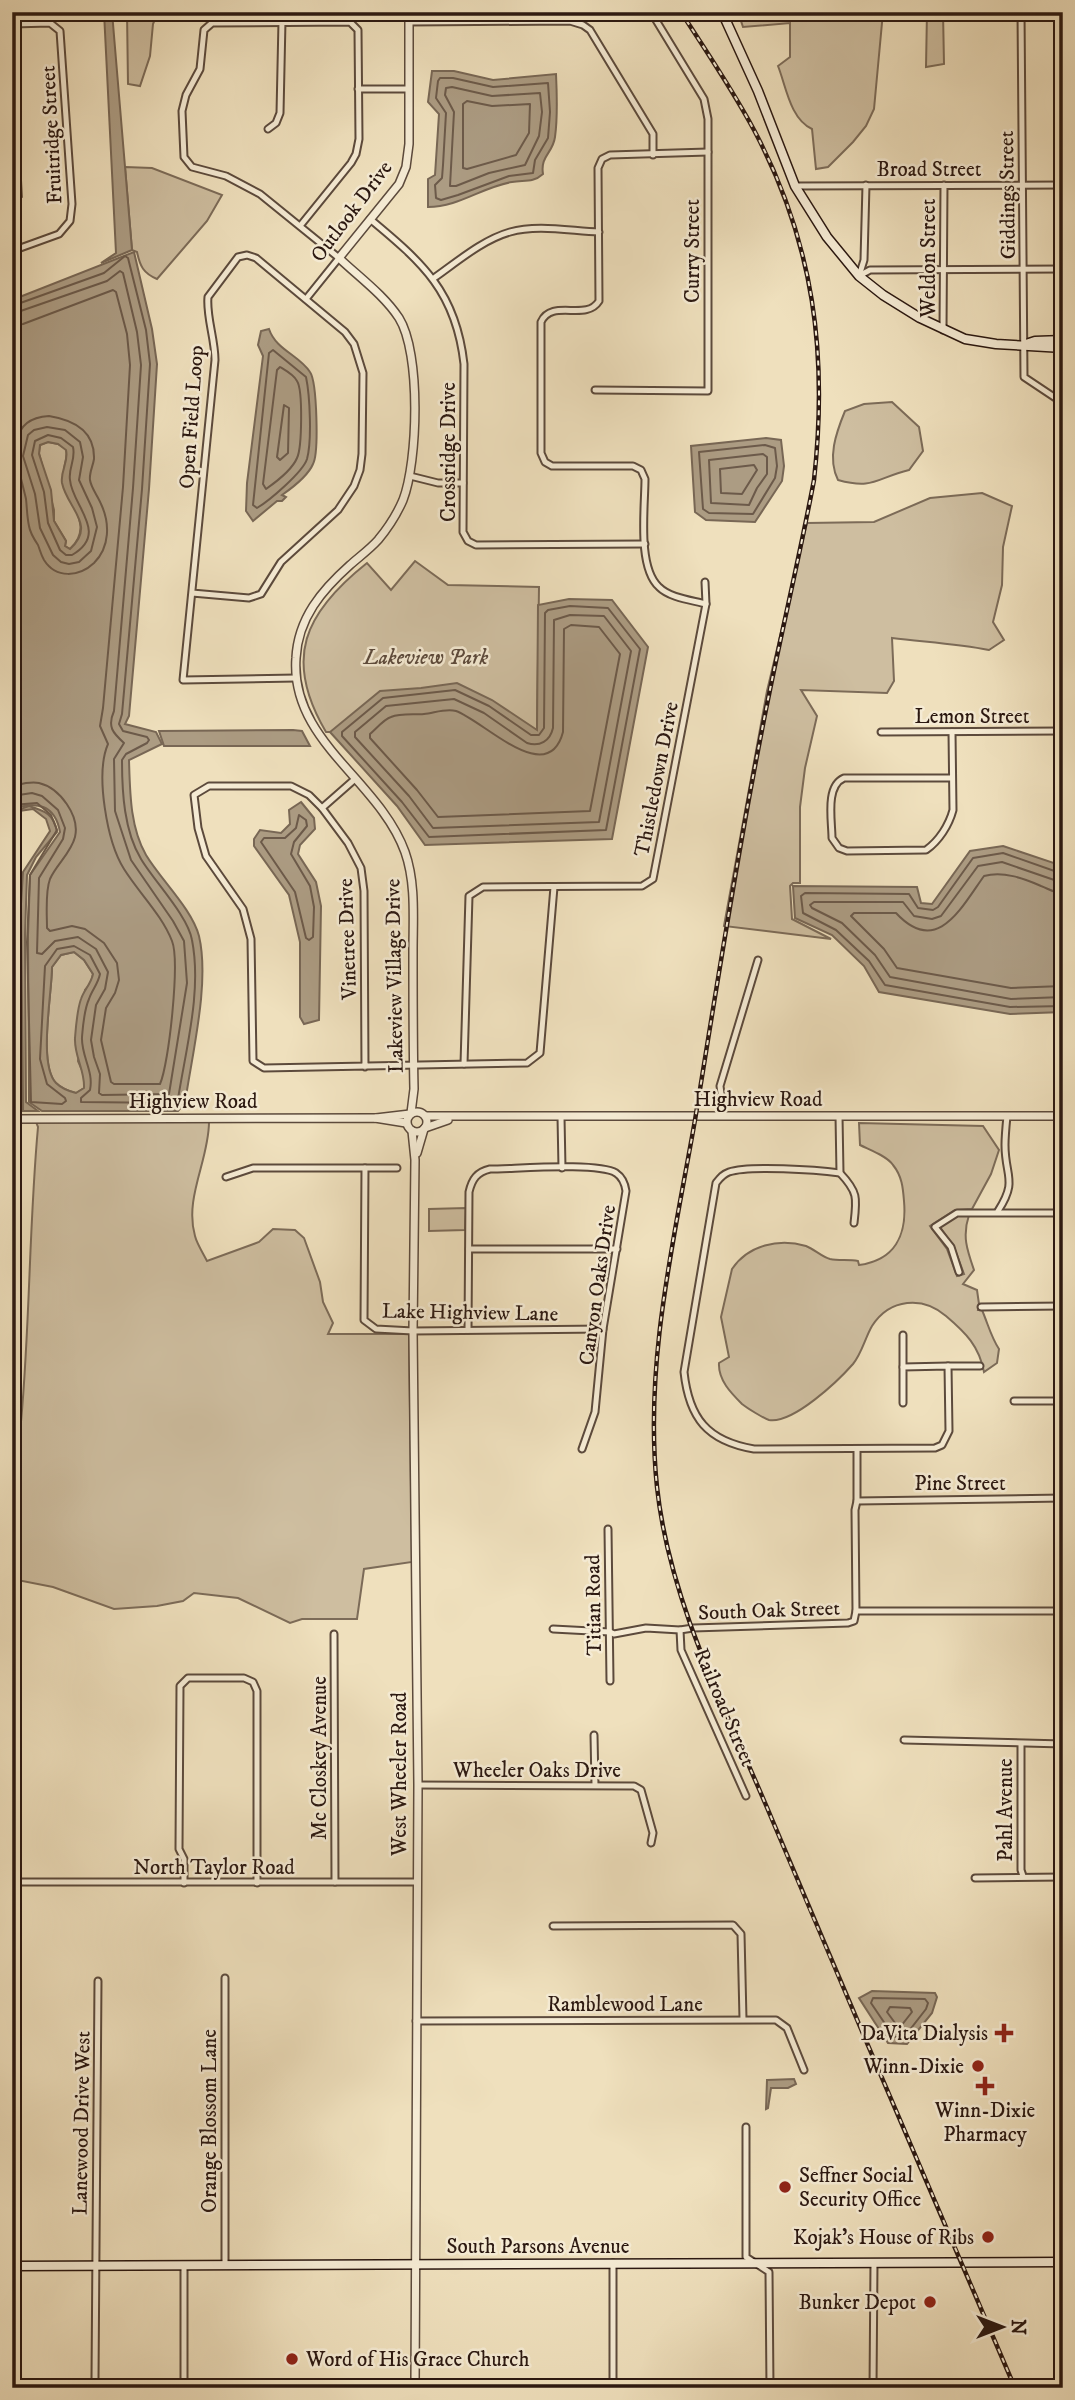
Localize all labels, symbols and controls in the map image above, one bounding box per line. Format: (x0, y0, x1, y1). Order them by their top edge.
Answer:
street label: Fruitridge Street (35, 65, 69, 205)
street label: Giddings Street (994, 130, 1022, 260)
street label: Outlook Drive (305, 156, 398, 267)
street label: Broad Street (877, 157, 982, 183)
street label: Weldon Street (916, 198, 942, 319)
street label: Curry Street (680, 199, 706, 303)
street label: Open Field Loop (174, 344, 210, 490)
street label: Crossridge Drive (436, 382, 462, 522)
park label: Lakeview Park (363, 645, 489, 671)
street label: Thistledown Drive (629, 699, 685, 859)
street label: Lemon Street (915, 704, 1030, 730)
street label: Vinetree Drive (333, 878, 363, 1001)
street label: Lakeview Village Drive (380, 878, 410, 1073)
street label: Highview Road (694, 1087, 823, 1113)
street label: Highview Road (129, 1089, 258, 1115)
street label: Canyon Oaks Drive (574, 1203, 622, 1367)
street label: Lake Highview Lane (382, 1298, 559, 1328)
street label: Pine Street (914, 1471, 1006, 1497)
street label: Titian Road (580, 1554, 608, 1656)
street label: South Oak Street (698, 1596, 841, 1626)
street label: Railroad Street (687, 1644, 761, 1771)
street label: Mc Closkey Avenue (307, 1676, 333, 1840)
street label: West Wheeler Road (387, 1691, 413, 1857)
street label: Wheeler Oaks Drive (452, 1758, 621, 1784)
street label: Pahl Avenue (993, 1758, 1019, 1862)
street label: North Taylor Road (133, 1855, 295, 1881)
street label: Ramblewood Lane (547, 1992, 703, 2018)
place label: DaVita Dialysis (860, 2021, 988, 2047)
marker: DaVita Dialysis (994, 2023, 1014, 2043)
street label: Orange Blossom Lane (197, 2029, 223, 2213)
street label: Lanewood Drive West (67, 2030, 97, 2215)
place label: Winn-Dixie (862, 2054, 964, 2080)
marker: Winn-Dixie (970, 2058, 986, 2074)
marker: Winn-Dixie Pharmacy (977, 2078, 993, 2094)
place label: Winn-Dixie Pharmacy (934, 2098, 1036, 2148)
place label: Seffner Social Security Office (799, 2163, 922, 2213)
marker: Seffner Social Security Office (777, 2179, 793, 2195)
place label: Kojak's House of Ribs (793, 2225, 974, 2251)
marker: Kojak's House of Ribs (980, 2229, 996, 2245)
street label: South Parsons Avenue (447, 2234, 630, 2260)
place label: Bunker Depot (799, 2290, 916, 2316)
north arrow (967, 2292, 1036, 2362)
marker: Bunker Depot (922, 2294, 938, 2310)
text: N (1006, 2319, 1029, 2335)
place label: Word of His Grace Church (305, 2347, 529, 2373)
marker: Word of His Grace Church (284, 2351, 300, 2367)

